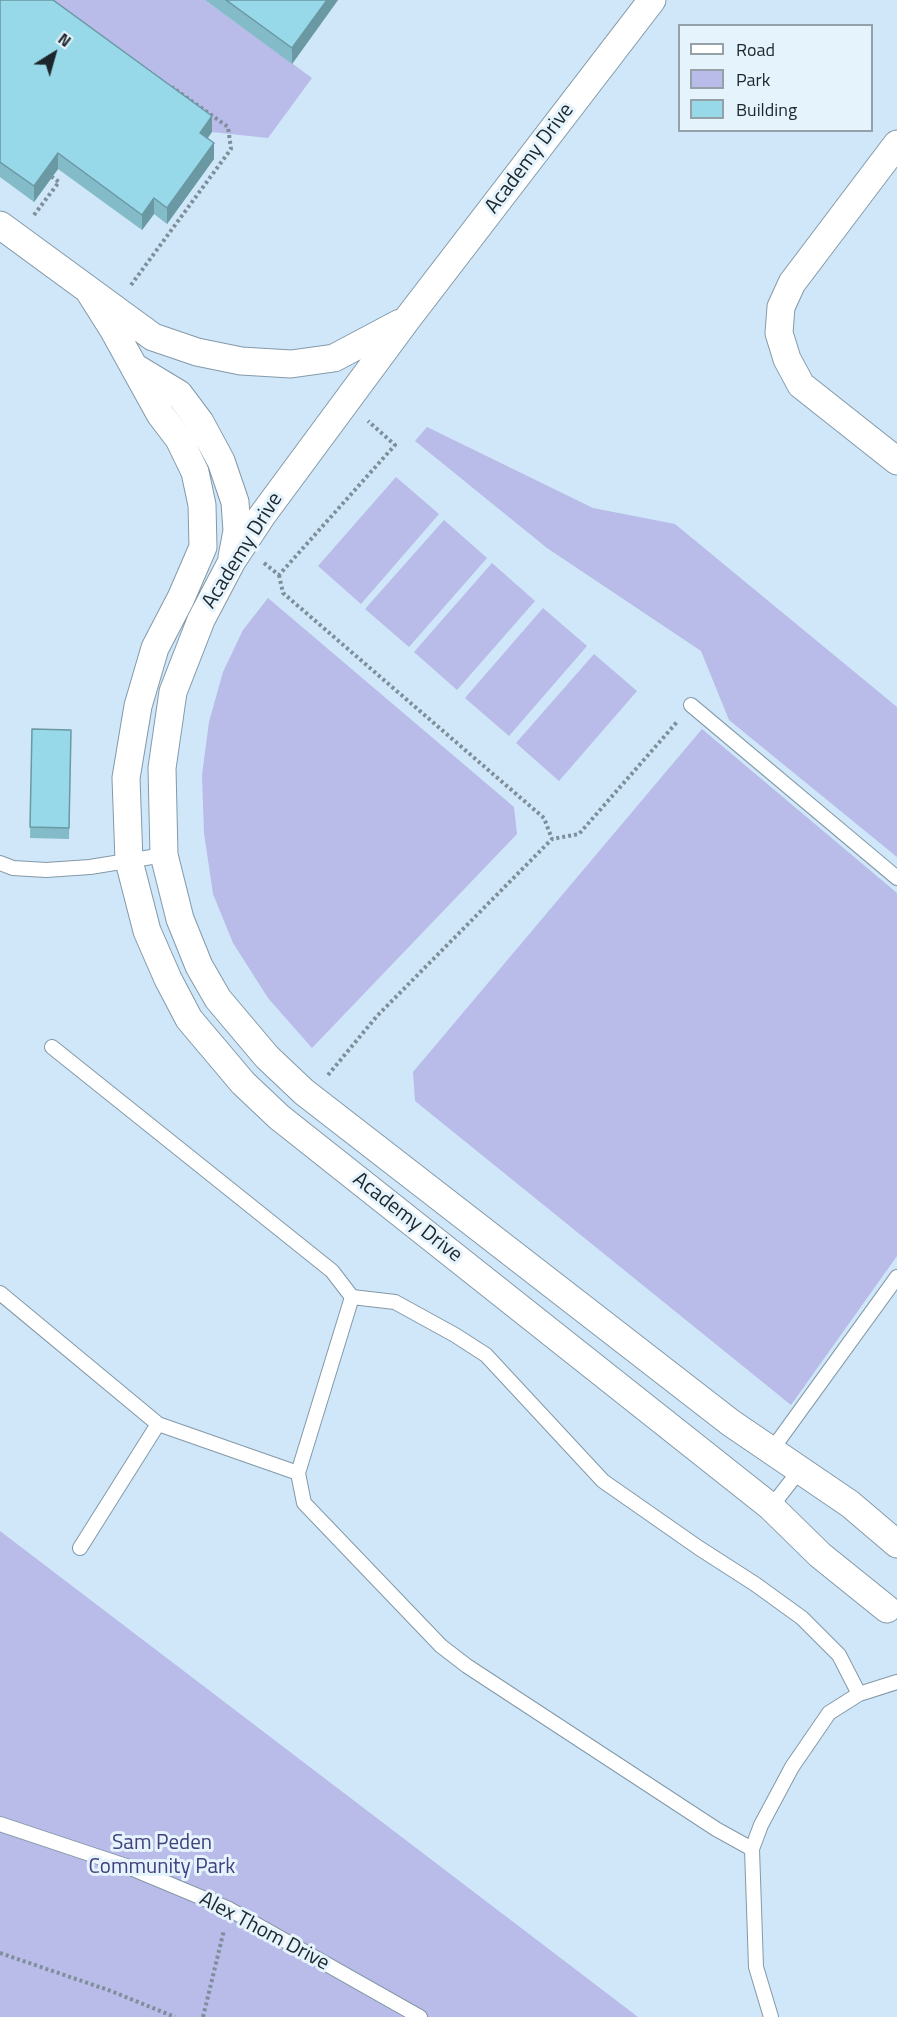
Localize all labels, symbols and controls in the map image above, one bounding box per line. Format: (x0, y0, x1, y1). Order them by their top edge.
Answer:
north arrow (24, 24, 84, 84)
legend (678, 24, 873, 132)
text: N (53, 27, 76, 53)
text: Road (736, 36, 775, 63)
text: Park (736, 66, 770, 93)
text: Building (736, 96, 797, 123)
street label: Academy Drive (480, 99, 580, 219)
street label: Academy Drive (197, 488, 289, 614)
street label: Academy Drive (347, 1167, 467, 1269)
park label: Sam Peden Community Park (89, 1831, 235, 1881)
street label: Alex Thom Drive (195, 1887, 333, 1977)

